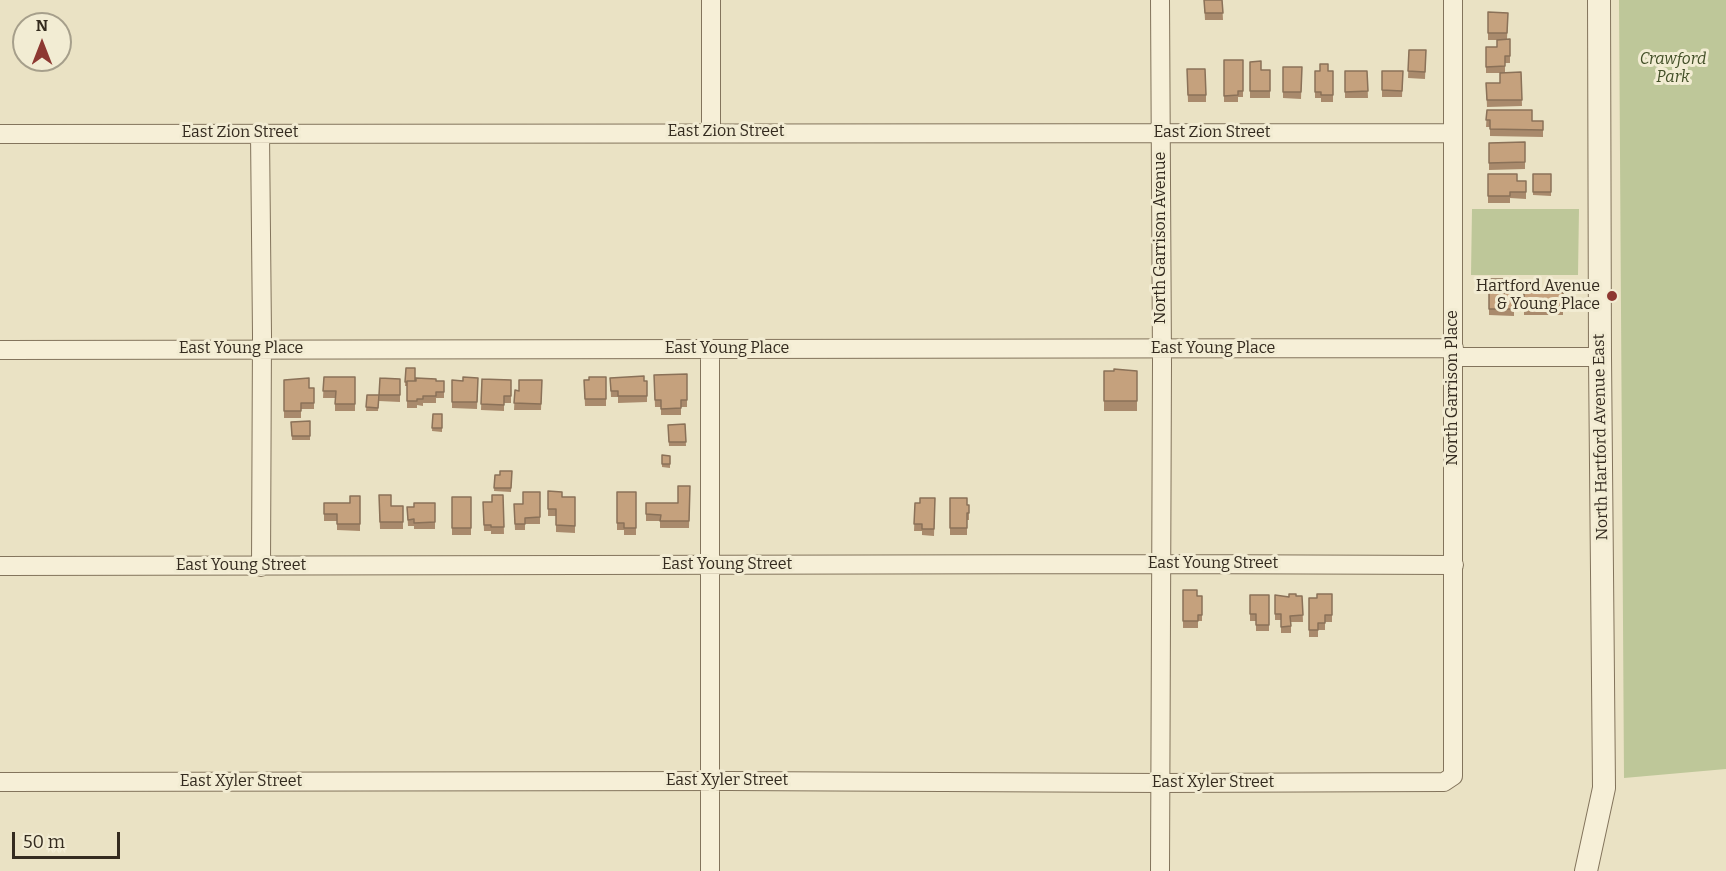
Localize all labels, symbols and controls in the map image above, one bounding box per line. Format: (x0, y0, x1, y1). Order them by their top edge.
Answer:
north arrow (12, 12, 72, 72)
text: N (36, 16, 48, 35)
park label: Crawford Park (1640, 50, 1706, 88)
street label: East Zion Street (667, 122, 785, 142)
street label: East Zion Street (181, 123, 299, 143)
street label: East Zion Street (1153, 123, 1271, 143)
street label: North Garrison Avenue (1151, 152, 1171, 324)
place label: Hartford Avenue & Young Place (1476, 277, 1600, 315)
marker: Hartford Avenue & Young Place (1605, 289, 1619, 303)
street label: North Garrison Place (1443, 310, 1463, 466)
street label: North Hartford Avenue East (1590, 333, 1612, 541)
street label: East Young Place (179, 339, 303, 359)
street label: East Young Place (665, 339, 789, 359)
street label: East Young Place (1151, 339, 1275, 359)
street label: East Young Street (1148, 554, 1278, 574)
street label: East Young Street (662, 555, 792, 575)
street label: East Young Street (176, 556, 306, 576)
street label: East Xyler Street (666, 771, 788, 791)
street label: East Xyler Street (180, 772, 302, 792)
street label: East Xyler Street (1152, 773, 1274, 793)
scale bar (15, 820, 123, 858)
text: 50 m (23, 831, 65, 853)

